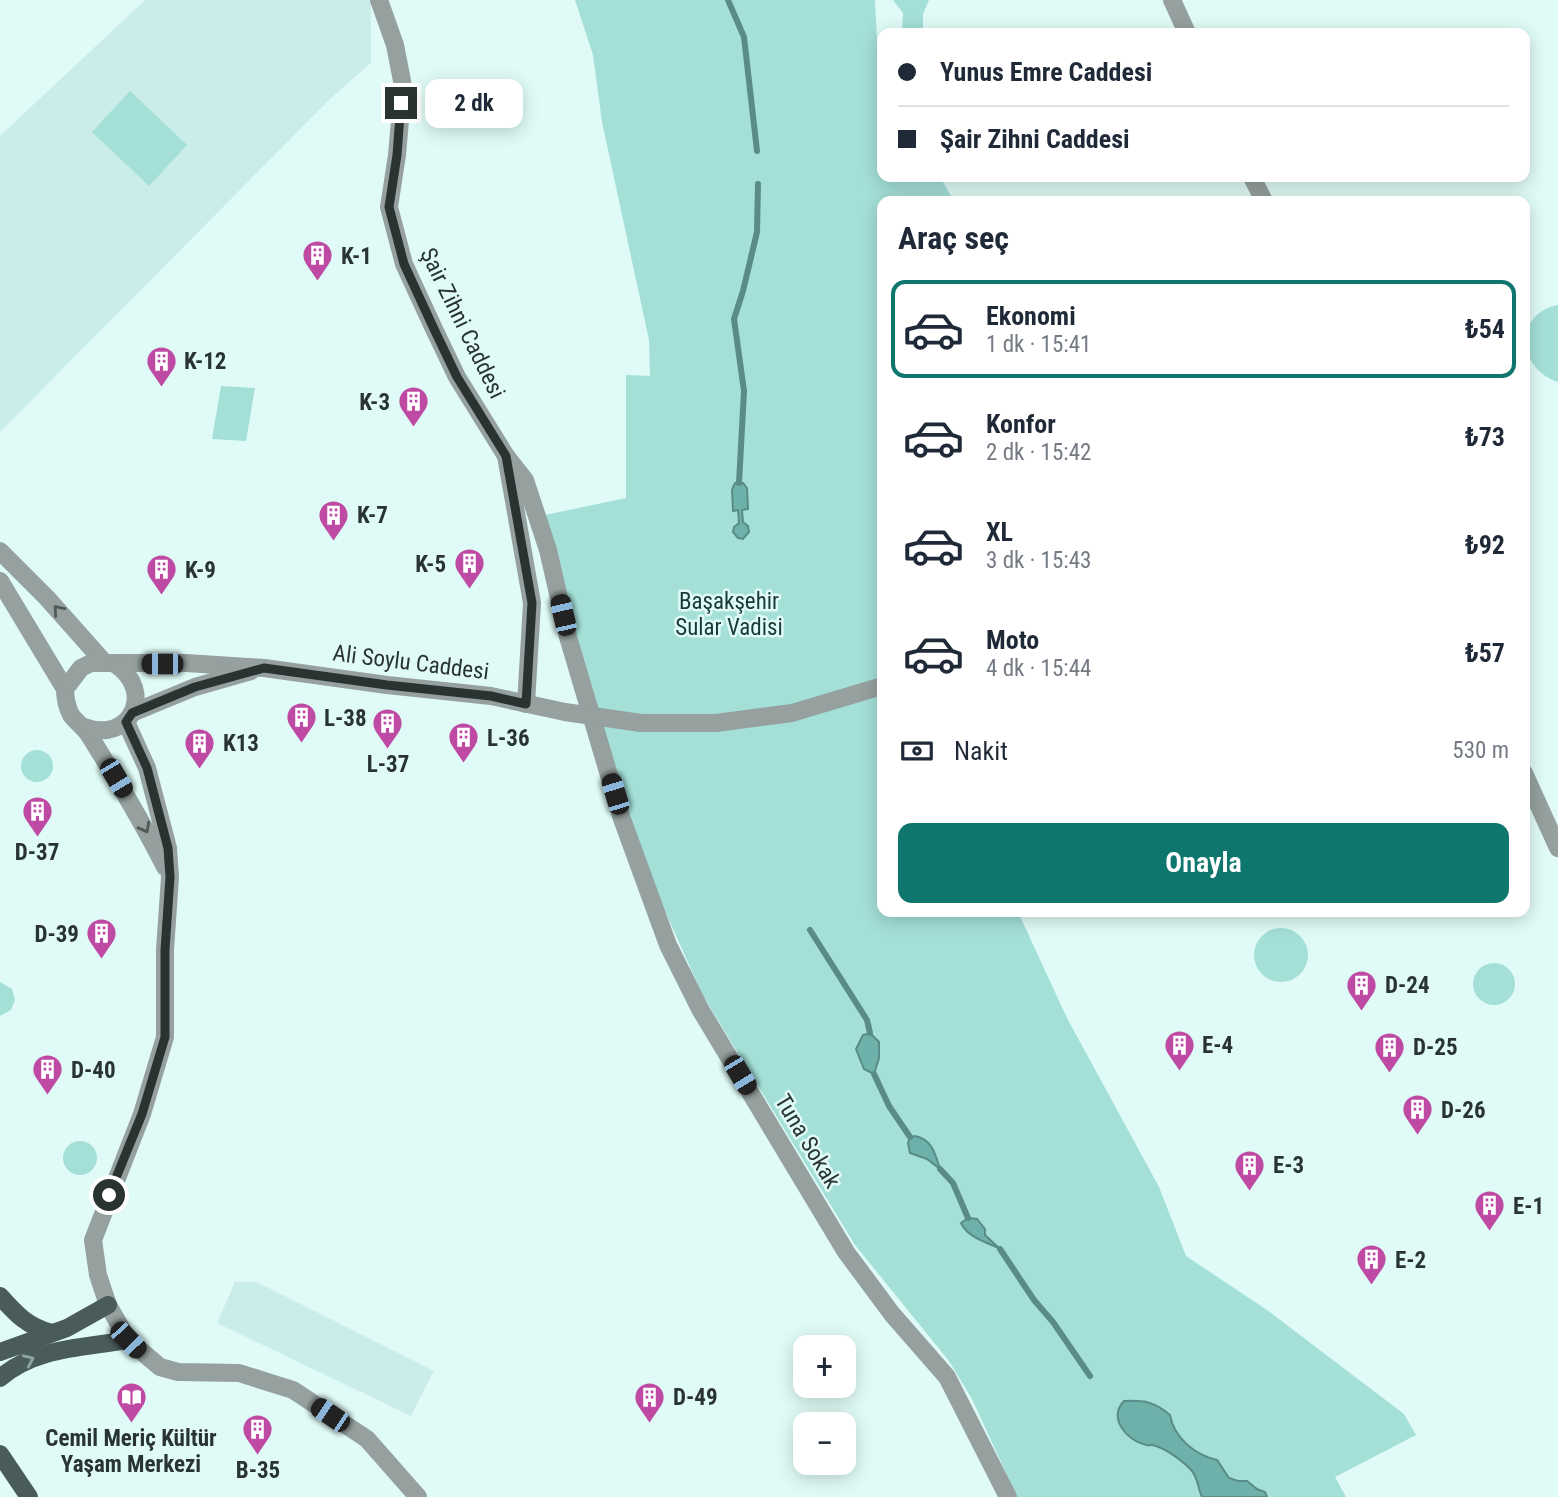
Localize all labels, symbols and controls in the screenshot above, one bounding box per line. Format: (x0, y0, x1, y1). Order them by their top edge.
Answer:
text: Yunus Emre Caddesi (940, 57, 1152, 87)
callout: 2 dk (426, 78, 524, 128)
route end (385, 87, 417, 119)
text: 2 dk (454, 90, 494, 117)
text: Şair Zihni Caddesi (940, 124, 1130, 154)
text: Araç seç (898, 219, 1009, 257)
building icon: K-1 (301, 239, 335, 283)
place label: K-1 (341, 243, 372, 270)
street label: Şair Zihni Caddesi (414, 244, 511, 403)
icon: car (902, 298, 965, 361)
text: Ekonomi (986, 301, 1076, 331)
text: ₺54 (1465, 314, 1505, 344)
text: 1 dk · 15:41 (986, 331, 1091, 358)
building icon: K-12 (144, 344, 178, 388)
place label: K-12 (184, 348, 226, 375)
building icon: K-3 (396, 385, 430, 429)
place label: K-3 (359, 389, 390, 416)
icon: car (902, 406, 965, 469)
text: Konfor (986, 409, 1056, 439)
text: ₺73 (1465, 422, 1505, 452)
text: 2 dk · 15:42 (986, 439, 1091, 466)
building icon: K-7 (317, 498, 351, 542)
place label: K-7 (357, 502, 388, 529)
icon: car (902, 514, 965, 577)
text: XL (986, 517, 1013, 547)
text: ₺92 (1465, 530, 1505, 560)
building icon: K-5 (452, 547, 486, 591)
text: 3 dk · 15:43 (986, 547, 1091, 574)
place label: K-5 (415, 551, 446, 578)
building icon: K-9 (145, 553, 179, 597)
place label: K-9 (185, 557, 216, 584)
park label: Başakşehir Sular Vadisi (675, 588, 783, 641)
car (549, 592, 578, 638)
one-way arrow (54, 605, 66, 618)
icon: car (902, 622, 965, 685)
text: Moto (986, 625, 1039, 655)
text: ₺57 (1465, 638, 1505, 668)
street label: Ali Soylu Caddesi (331, 640, 491, 685)
car (142, 654, 184, 675)
text: 4 dk · 15:44 (986, 655, 1091, 682)
building icon: L-38 (284, 701, 318, 745)
place label: L-38 (324, 705, 367, 732)
building icon: L-37 (371, 706, 405, 750)
building icon: L-36 (447, 721, 481, 765)
place label: L-36 (487, 725, 530, 752)
building icon: K13 (183, 726, 217, 770)
place label: K13 (223, 730, 259, 757)
icon: cash (898, 732, 936, 770)
text: Nakit (954, 736, 1008, 766)
text: 530 m (1452, 737, 1509, 764)
place label: L-37 (367, 751, 409, 778)
car (97, 755, 136, 801)
car (599, 771, 632, 817)
building icon: D-37 (20, 794, 54, 838)
one-way arrow (137, 820, 150, 833)
button: Onayla (898, 823, 1509, 903)
place label: D-37 (15, 839, 59, 866)
building icon: D-39 (85, 917, 119, 961)
place label: D-39 (34, 921, 79, 948)
building icon: D-24 (1345, 968, 1379, 1012)
place label: D-24 (1385, 972, 1430, 999)
building icon: E-4 (1162, 1028, 1196, 1072)
building icon: D-25 (1373, 1030, 1407, 1074)
place label: E-4 (1202, 1032, 1233, 1059)
place label: D-25 (1413, 1034, 1458, 1061)
car (721, 1052, 760, 1098)
building icon: D-40 (31, 1053, 65, 1097)
place label: D-40 (71, 1057, 116, 1084)
street label: Tuna Sokak (769, 1089, 846, 1194)
building icon: D-26 (1401, 1093, 1435, 1137)
place label: D-26 (1441, 1097, 1486, 1124)
building icon: E-3 (1233, 1148, 1267, 1192)
place label: E-3 (1273, 1152, 1304, 1179)
route start (93, 1179, 125, 1211)
building icon: E-1 (1473, 1189, 1507, 1233)
place label: E-1 (1513, 1193, 1544, 1220)
building icon: E-2 (1355, 1243, 1389, 1287)
place label: E-2 (1395, 1247, 1426, 1274)
car (106, 1318, 151, 1362)
map controls (793, 1335, 856, 1475)
button: + (793, 1335, 856, 1398)
one-way arrow (22, 1355, 34, 1369)
library icon: Cemil Meriç Kültür Yaşam Merkezi (114, 1380, 148, 1424)
building icon: D-49 (633, 1380, 667, 1424)
place label: D-49 (673, 1384, 718, 1411)
car (307, 1395, 354, 1435)
building icon: B-35 (241, 1412, 275, 1456)
button: − (793, 1412, 856, 1475)
place label: Cemil Meriç Kültür Yaşam Merkezi (45, 1425, 217, 1478)
place label: B-35 (236, 1457, 280, 1484)

